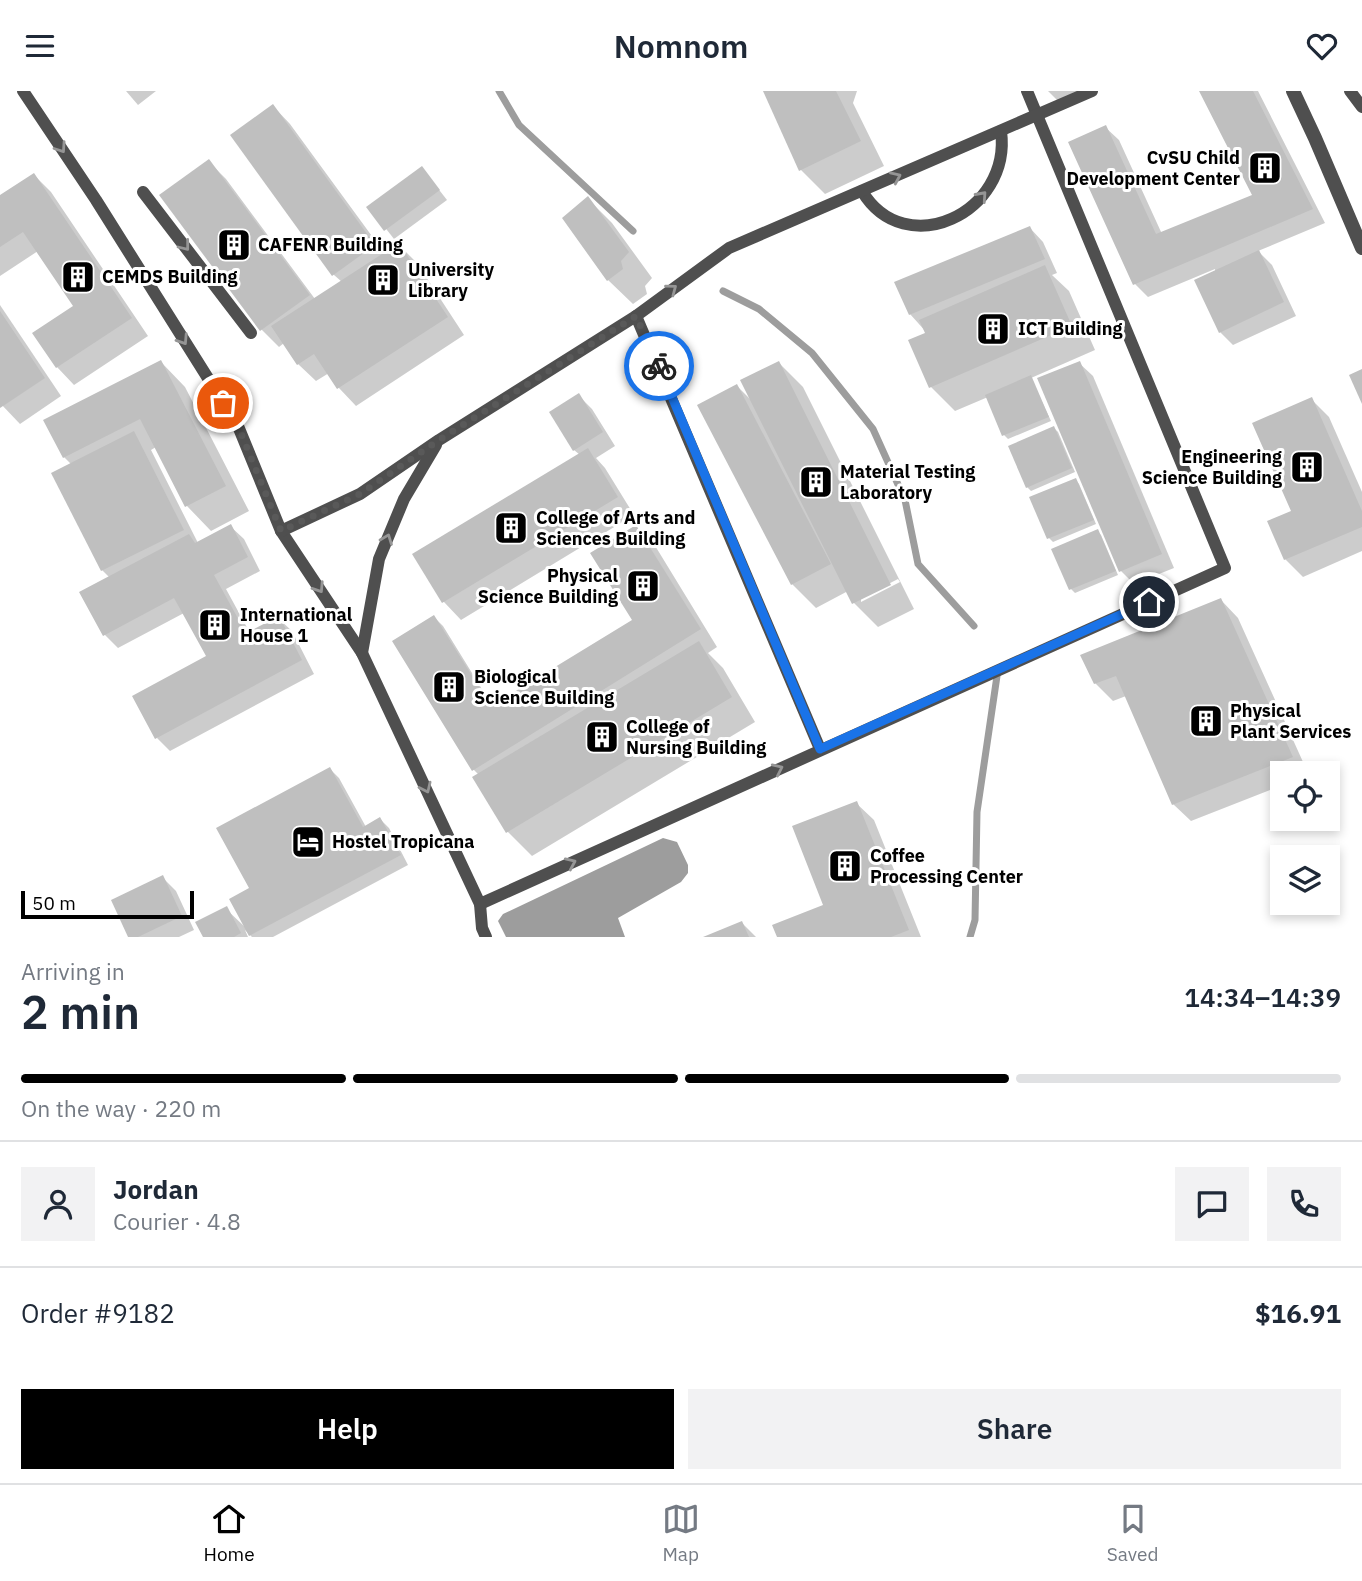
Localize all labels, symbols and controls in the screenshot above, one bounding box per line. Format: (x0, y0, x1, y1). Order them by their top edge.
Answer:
text: Nomnom (614, 25, 748, 67)
icon: menu (21, 27, 59, 65)
icon: heart (1303, 27, 1341, 65)
one-way arrow (53, 140, 66, 153)
place label: CvSU Child Development Center (1066, 146, 1240, 190)
building icon: CvSU Child Development Center (1246, 149, 1284, 187)
one-way arrow (889, 171, 901, 185)
one-way arrow (974, 191, 986, 204)
building icon: CAFENR Building (215, 226, 253, 264)
place label: CAFENR Building (258, 233, 403, 256)
one-way arrow (176, 239, 189, 251)
building icon: CEMDS Building (59, 258, 97, 296)
place label: University Library (408, 258, 494, 302)
building icon: University Library (364, 261, 402, 299)
place label: CEMDS Building (102, 265, 238, 288)
one-way arrow (664, 285, 677, 298)
building icon: ICT Building (974, 310, 1012, 348)
place label: ICT Building (1018, 317, 1122, 340)
courier (624, 331, 694, 401)
one-way arrow (174, 332, 187, 345)
icon: bike (640, 347, 678, 385)
pin (193, 373, 253, 433)
icon: bag (204, 384, 242, 422)
place label: Engineering Science Building (1142, 445, 1282, 489)
building icon: Engineering Science Building (1288, 448, 1326, 486)
place label: Material Testing Laboratory (840, 460, 975, 504)
building icon: Material Testing Laboratory (797, 463, 835, 501)
place label: College of Arts and Sciences Building (536, 506, 696, 550)
building icon: College of Arts and Sciences Building (492, 509, 530, 547)
one-way arrow (379, 533, 393, 545)
place label: Physical Science Building (478, 564, 619, 608)
building icon: Physical Science Building (624, 567, 662, 605)
pin (1119, 572, 1179, 632)
one-way arrow (311, 580, 323, 593)
icon: home (1130, 583, 1168, 621)
place label: International House 1 (240, 603, 353, 647)
building icon: International House 1 (196, 606, 234, 644)
place label: Biological Science Building (474, 665, 614, 709)
building icon: Biological Science Building (430, 668, 468, 706)
place label: Physical Plant Services (1230, 699, 1351, 743)
building icon: Physical Plant Services (1187, 702, 1225, 740)
place label: College of Nursing Building (626, 715, 766, 759)
building icon: College of Nursing Building (583, 718, 621, 756)
map controls (1270, 761, 1340, 915)
button: locate (1270, 761, 1340, 831)
one-way arrow (771, 763, 783, 777)
one-way arrow (418, 781, 432, 793)
hotel icon: Hostel Tropicana (289, 823, 327, 861)
place label: Hostel Tropicana (332, 830, 474, 853)
place label: Coffee Processing Center (870, 844, 1023, 888)
button: layers (1270, 845, 1340, 915)
building icon: Coffee Processing Center (826, 847, 864, 885)
one-way arrow (564, 857, 576, 871)
scale bar (21, 888, 194, 920)
text: 50 m (32, 891, 76, 915)
text: Arriving in (21, 956, 125, 986)
text: 14:34–14:39 (1184, 980, 1341, 1014)
text: 2 min (21, 982, 140, 1042)
text: On the way · 220 m (21, 1093, 221, 1123)
button: person (21, 1167, 95, 1241)
button: chat (1175, 1167, 1249, 1241)
button: phone (1267, 1167, 1341, 1241)
text: Jordan (113, 1172, 199, 1206)
text: Courier · 4.8 (113, 1206, 241, 1236)
text: Order #9182 (21, 1296, 175, 1330)
text: $16.91 (1255, 1296, 1341, 1330)
button: Help (21, 1389, 674, 1469)
button: Share (688, 1389, 1341, 1469)
tab: Home (204, 1500, 255, 1566)
tab: Map (662, 1500, 700, 1566)
tab: Saved (1107, 1500, 1158, 1566)

